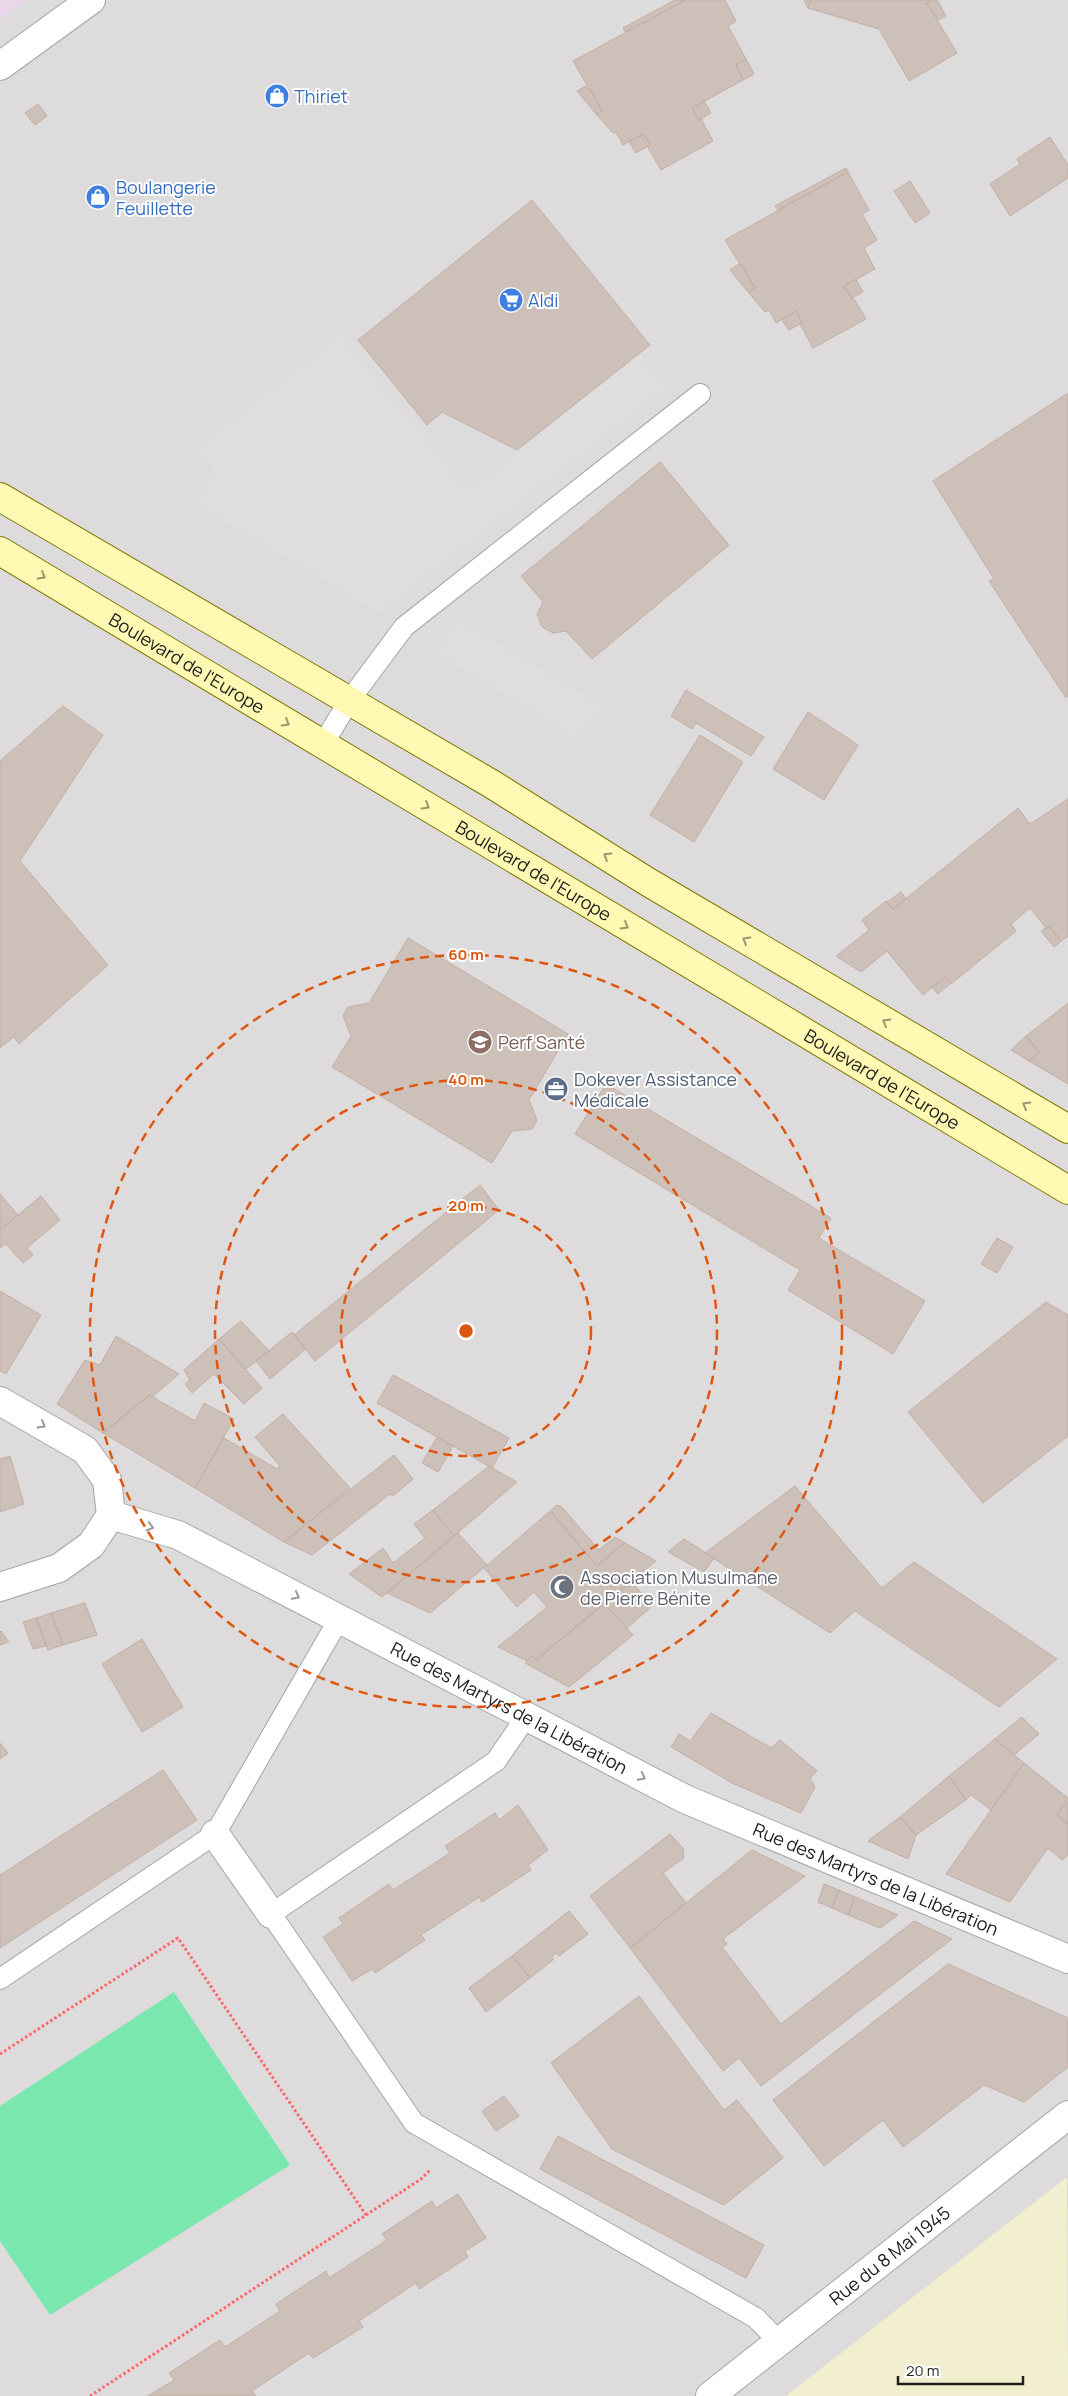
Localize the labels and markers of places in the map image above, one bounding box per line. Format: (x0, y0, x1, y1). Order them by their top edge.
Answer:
shop icon: Thiriet (264, 83, 290, 109)
place label: Thiriet (294, 84, 348, 108)
place label: Boulangerie Feuillette (116, 175, 216, 220)
shop icon: Boulangerie Feuillette (85, 184, 111, 210)
supermarket icon: Aldi (498, 287, 524, 313)
place label: Aldi (528, 288, 558, 312)
school or university icon: Perf Santé (467, 1029, 493, 1055)
place label: Perf Santé (498, 1030, 585, 1054)
place label: Dokever Assistance Médicale (574, 1067, 737, 1112)
office icon: Dokever Assistance Médicale (543, 1076, 569, 1102)
centre of rings (457, 1322, 475, 1340)
place label: Association Musulmane de Pierre Bénite (580, 1565, 778, 1610)
mosque icon: Association Musulmane de Pierre Bénite (549, 1574, 575, 1600)

